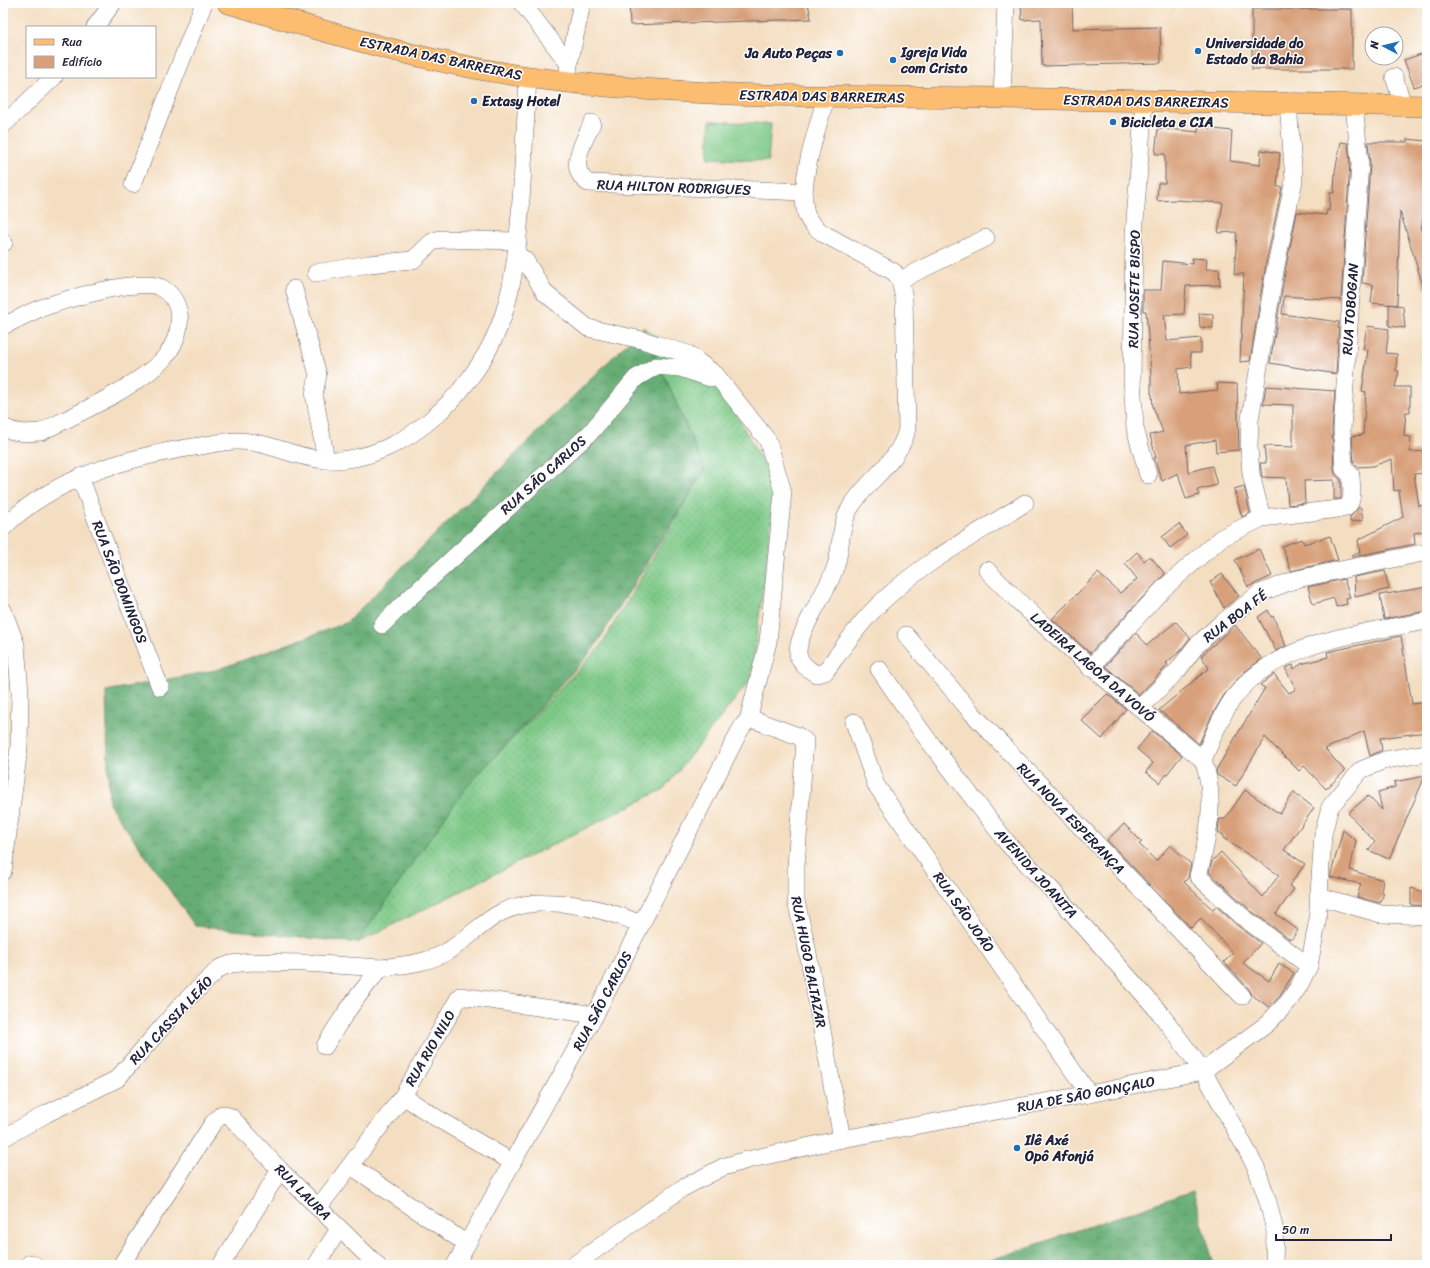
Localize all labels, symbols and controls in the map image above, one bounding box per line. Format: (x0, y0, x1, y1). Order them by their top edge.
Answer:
legend (26, 26, 156, 78)
north arrow (1364, 26, 1404, 66)
street label: ESTRADA DAS BARREIRAS (357, 29, 525, 88)
text: Rua (62, 31, 83, 53)
place label: Universidade do Estado da Bahia (1206, 31, 1305, 72)
place label: Igreja Vida com Cristo (900, 40, 967, 81)
text: N (1365, 40, 1385, 51)
place label: Ja Auto Peças (744, 41, 833, 66)
marker: Universidade do Estado da Bahia (1193, 46, 1203, 56)
marker: Ja Auto Peças (835, 48, 845, 58)
text: Edifício (62, 51, 102, 73)
marker: Igreja Vida com Cristo (888, 55, 898, 65)
street label: ESTRADA DAS BARREIRAS (739, 83, 905, 110)
street label: ESTRADA DAS BARREIRAS (1063, 88, 1229, 115)
place label: Extasy Hotel (482, 89, 562, 114)
marker: Extasy Hotel (469, 96, 479, 106)
place label: Bicicleta e CIA (1121, 110, 1213, 135)
marker: Bicicleta e CIA (1108, 117, 1118, 127)
street label: RUA HILTON RODRIGUES (597, 172, 752, 203)
street label: RUA JOSETE BISPO (1121, 230, 1148, 348)
street label: RUA TOBOGAN (1335, 262, 1366, 356)
street label: RUA SÃO CARLOS (494, 429, 593, 521)
street label: RUA SÃO DOMINGOS (85, 517, 155, 648)
street label: RUA BOA FÉ (1197, 583, 1274, 649)
street label: LADEIRA LAGOA DA VOVÓ (1024, 606, 1161, 729)
street label: RUA NOVA ESPERANÇA (1010, 757, 1131, 880)
street label: AVENIDA JOANITA (987, 821, 1083, 924)
street label: RUA SÃO JOÃO (926, 866, 1001, 958)
street label: RUA HUGO BALTAZAR (783, 894, 834, 1031)
street label: RUA SÃO CARLOS (566, 947, 639, 1055)
street label: RUA CASSIA LEÃO (123, 970, 220, 1071)
street label: RUA RIO NILO (398, 1005, 463, 1091)
street label: RUA DE SÃO GONÇALO (1015, 1069, 1157, 1120)
place label: Ilê Axé Opô Afonjá (1024, 1128, 1094, 1169)
marker: Ilê Axé Opô Afonjá (1012, 1143, 1022, 1153)
street label: RUA LAURA (268, 1158, 337, 1227)
scale bar (1276, 1216, 1391, 1242)
text: 50 m (1282, 1219, 1309, 1241)

